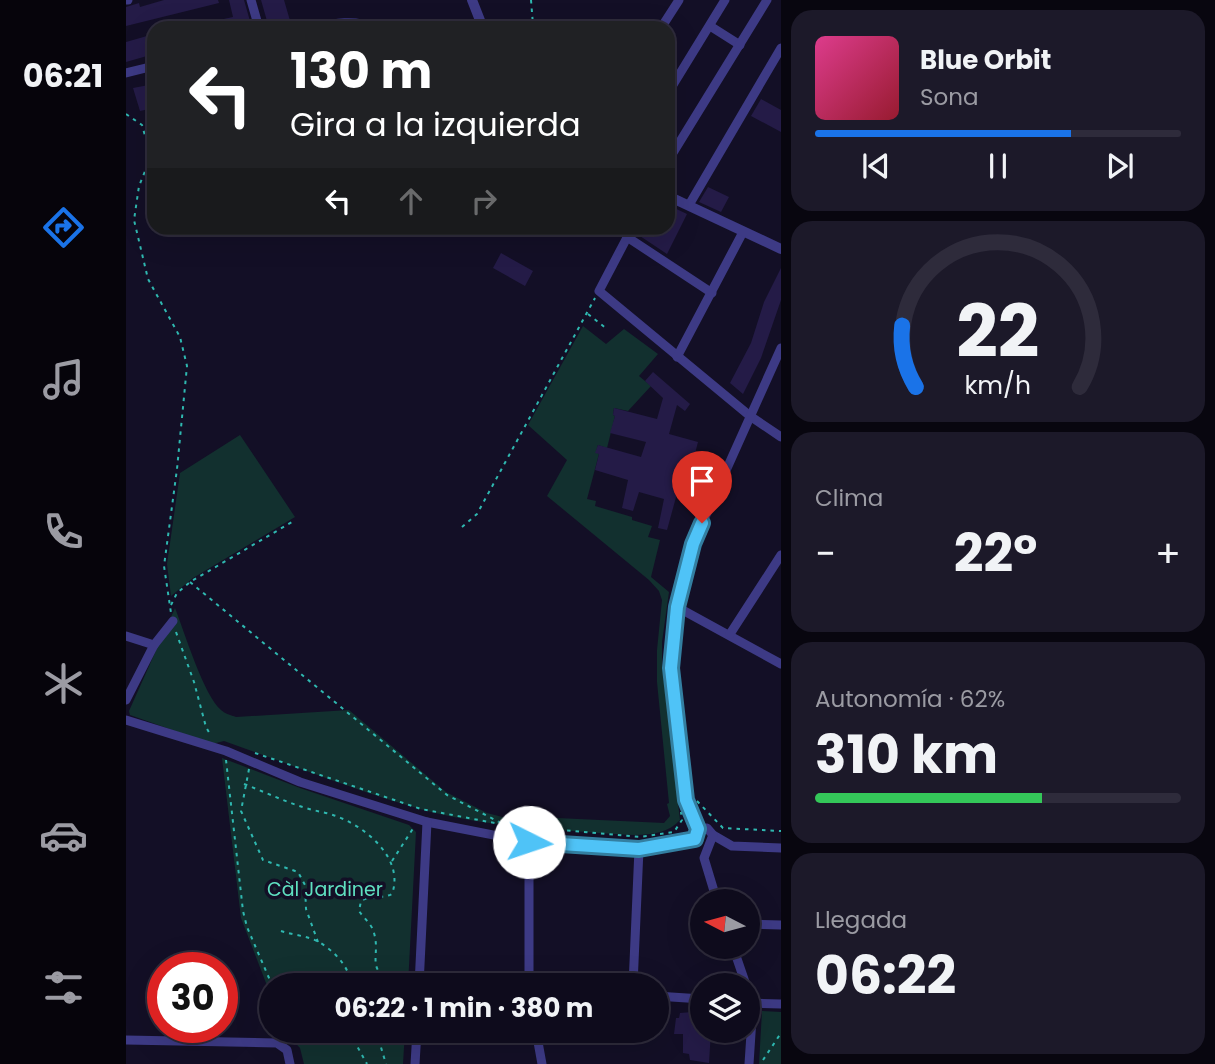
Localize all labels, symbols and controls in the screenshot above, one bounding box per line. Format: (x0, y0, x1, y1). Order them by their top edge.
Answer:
text: 130 m (290, 37, 432, 105)
text: Blue Orbit (920, 42, 1051, 78)
icon: left (175, 49, 266, 140)
text: 06:21 (23, 53, 103, 98)
text: Sona (920, 81, 979, 113)
text: Gira a la izquierda (290, 102, 581, 147)
icon: previous (857, 147, 895, 185)
icon: pause (979, 147, 1017, 185)
icon: next (1101, 147, 1139, 185)
icon: left (319, 182, 357, 220)
icon: ahead (392, 182, 430, 220)
icon: right (465, 182, 503, 220)
icon: directions (39, 203, 88, 252)
text: 22 (956, 282, 1040, 383)
icon: music (39, 355, 88, 404)
text: km/h (965, 368, 1031, 403)
pin (672, 451, 732, 523)
icon: arrive (683, 462, 721, 500)
text: Clima (815, 482, 883, 514)
icon: phone (39, 507, 88, 556)
text: 22° (954, 517, 1037, 590)
text: − (815, 527, 836, 580)
text: + (1155, 527, 1181, 580)
icon: climate (39, 659, 88, 708)
text: Autonomía · 62% (815, 683, 1005, 715)
text: 310 km (815, 718, 998, 791)
position arrow (492, 805, 566, 879)
icon: car (39, 811, 88, 860)
park label: Càl Jardiner (267, 876, 383, 903)
north arrow (690, 889, 760, 959)
map controls (690, 889, 760, 1043)
text: Llegada (815, 904, 907, 936)
text: 06:22 (815, 939, 956, 1012)
speed limit sign: 30 (147, 952, 238, 1043)
icon: filters (39, 963, 88, 1012)
button: layers (690, 973, 760, 1043)
text: 06:22 · 1 min · 380 m (335, 990, 593, 1026)

